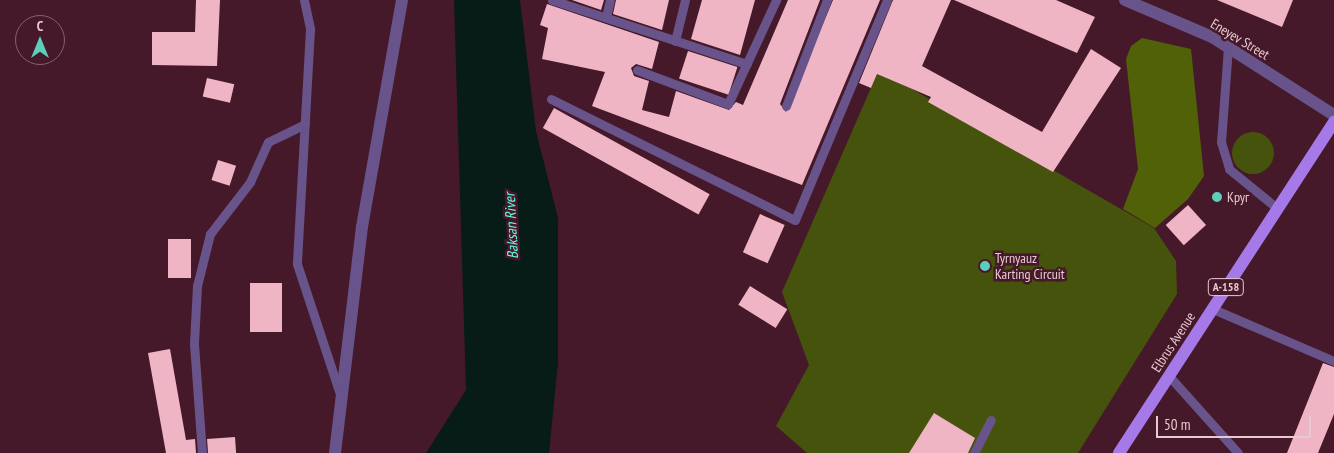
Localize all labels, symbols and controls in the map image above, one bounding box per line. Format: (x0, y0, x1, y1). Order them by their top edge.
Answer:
north arrow (15, 15, 65, 65)
street label: Eneyev Street (1207, 15, 1273, 63)
text: С (37, 17, 43, 35)
place label: Круг (1227, 189, 1249, 205)
marker: Круг (1211, 191, 1223, 203)
water label: Baksan River (500, 192, 522, 260)
place label: Tyrnyauz Karting Circuit (995, 250, 1065, 282)
marker: Tyrnyauz Karting Circuit (979, 260, 991, 272)
road number: А-158 (1207, 278, 1245, 296)
street label: Elbrus Avenue (1147, 309, 1199, 375)
scale bar (1159, 406, 1314, 438)
text: 50 m (1164, 415, 1190, 434)

